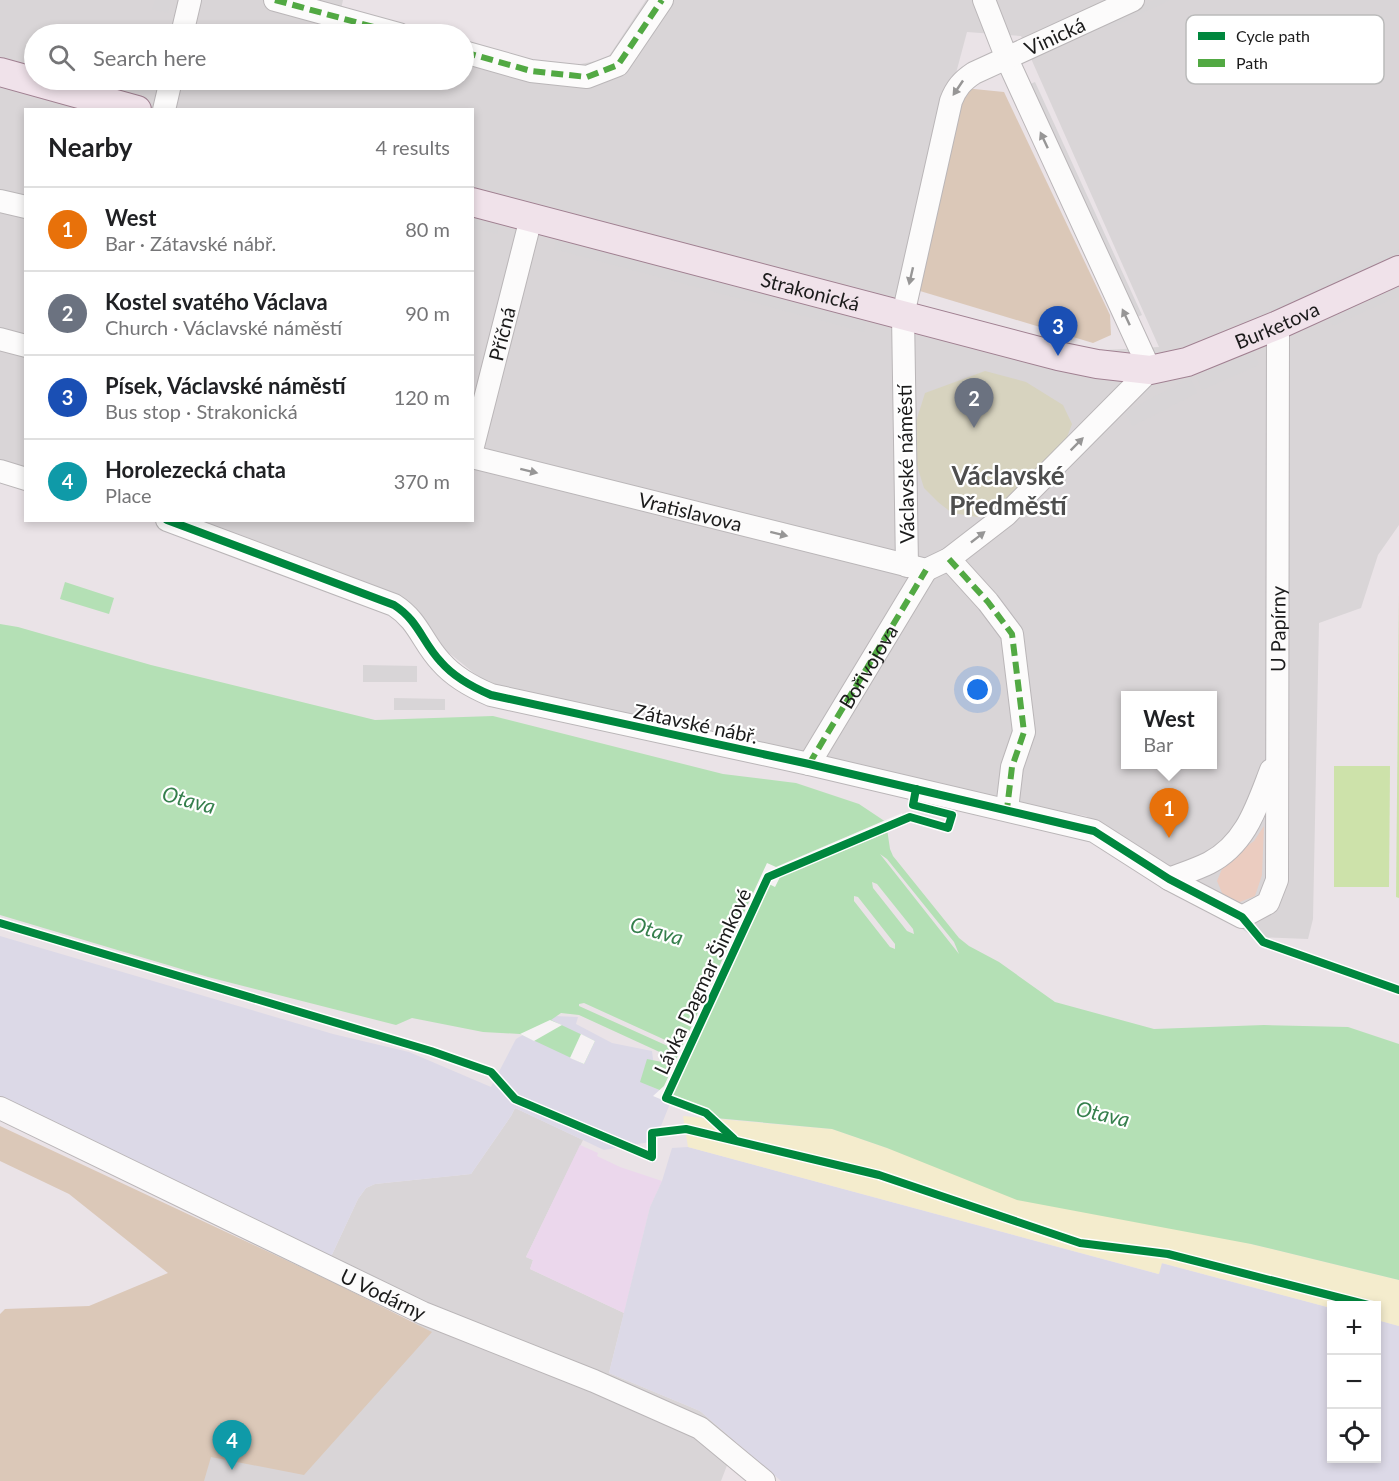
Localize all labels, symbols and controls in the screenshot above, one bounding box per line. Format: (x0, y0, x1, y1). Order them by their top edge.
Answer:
street label: Vinická (1021, 12, 1089, 60)
legend (1186, 15, 1384, 84)
search box (24, 24, 474, 90)
text: Cycle path (1236, 26, 1310, 45)
icon: search (45, 41, 78, 74)
text: Search here (93, 44, 206, 71)
text: Path (1236, 53, 1268, 72)
one-way arrow (953, 80, 964, 97)
text: Nearby (48, 131, 133, 163)
one-way arrow (1040, 131, 1049, 148)
text: 4 results (375, 135, 450, 159)
text: West (105, 204, 156, 231)
text: 1 (62, 217, 73, 241)
text: 80 m (405, 217, 450, 241)
text: Bar · Zátavské nábř. (105, 231, 276, 255)
street label: Strakonická (758, 266, 863, 315)
one-way arrow (906, 267, 916, 286)
text: Kostel svatého Václava (105, 288, 328, 315)
street label: Burketova (1231, 296, 1323, 353)
text: 2 (62, 301, 73, 325)
text: 90 m (405, 301, 450, 325)
street label: Příčná (483, 304, 520, 363)
pin: 3 (1038, 306, 1078, 356)
one-way arrow (1121, 307, 1131, 325)
text: Church · Václavské náměstí (105, 315, 342, 339)
text: Písek, Václavské náměstí (105, 372, 346, 399)
pin: 2 (954, 378, 994, 428)
street label: Václavské náměstí (892, 384, 918, 544)
text: 3 (62, 385, 73, 409)
text: 120 m (394, 385, 450, 409)
text: Bus stop · Strakonická (105, 399, 298, 423)
one-way arrow (1069, 438, 1083, 452)
text: Horolezecká chata (105, 456, 286, 483)
district label: Václavské Předměstí (949, 459, 1069, 521)
one-way arrow (520, 467, 538, 477)
text: 4 (62, 469, 73, 493)
text: 370 m (394, 469, 450, 493)
text: Place (105, 483, 152, 507)
street label: Vratislavova (636, 487, 745, 536)
one-way arrow (770, 530, 789, 540)
one-way arrow (970, 532, 985, 544)
street label: U Papírny (1265, 585, 1290, 672)
street label: Bořivojova (833, 620, 902, 713)
your location (963, 675, 992, 704)
popup (1121, 691, 1217, 769)
street label: Zátavské nábř. (632, 698, 760, 748)
text: West (1143, 705, 1195, 732)
text: Bar (1143, 732, 1173, 756)
water label: Otava (160, 780, 218, 818)
pin: 1 (1150, 788, 1188, 838)
street label: Lávka Dagmar Šimkové (648, 884, 756, 1078)
water label: Otava (628, 911, 686, 949)
water label: Otava (1074, 1095, 1132, 1131)
street label: U Vodárny (337, 1263, 431, 1325)
map controls (1327, 1301, 1381, 1463)
button: + (1327, 1301, 1381, 1355)
button: − (1327, 1355, 1381, 1409)
button: locate (1327, 1409, 1381, 1463)
pin: 4 (212, 1420, 252, 1470)

